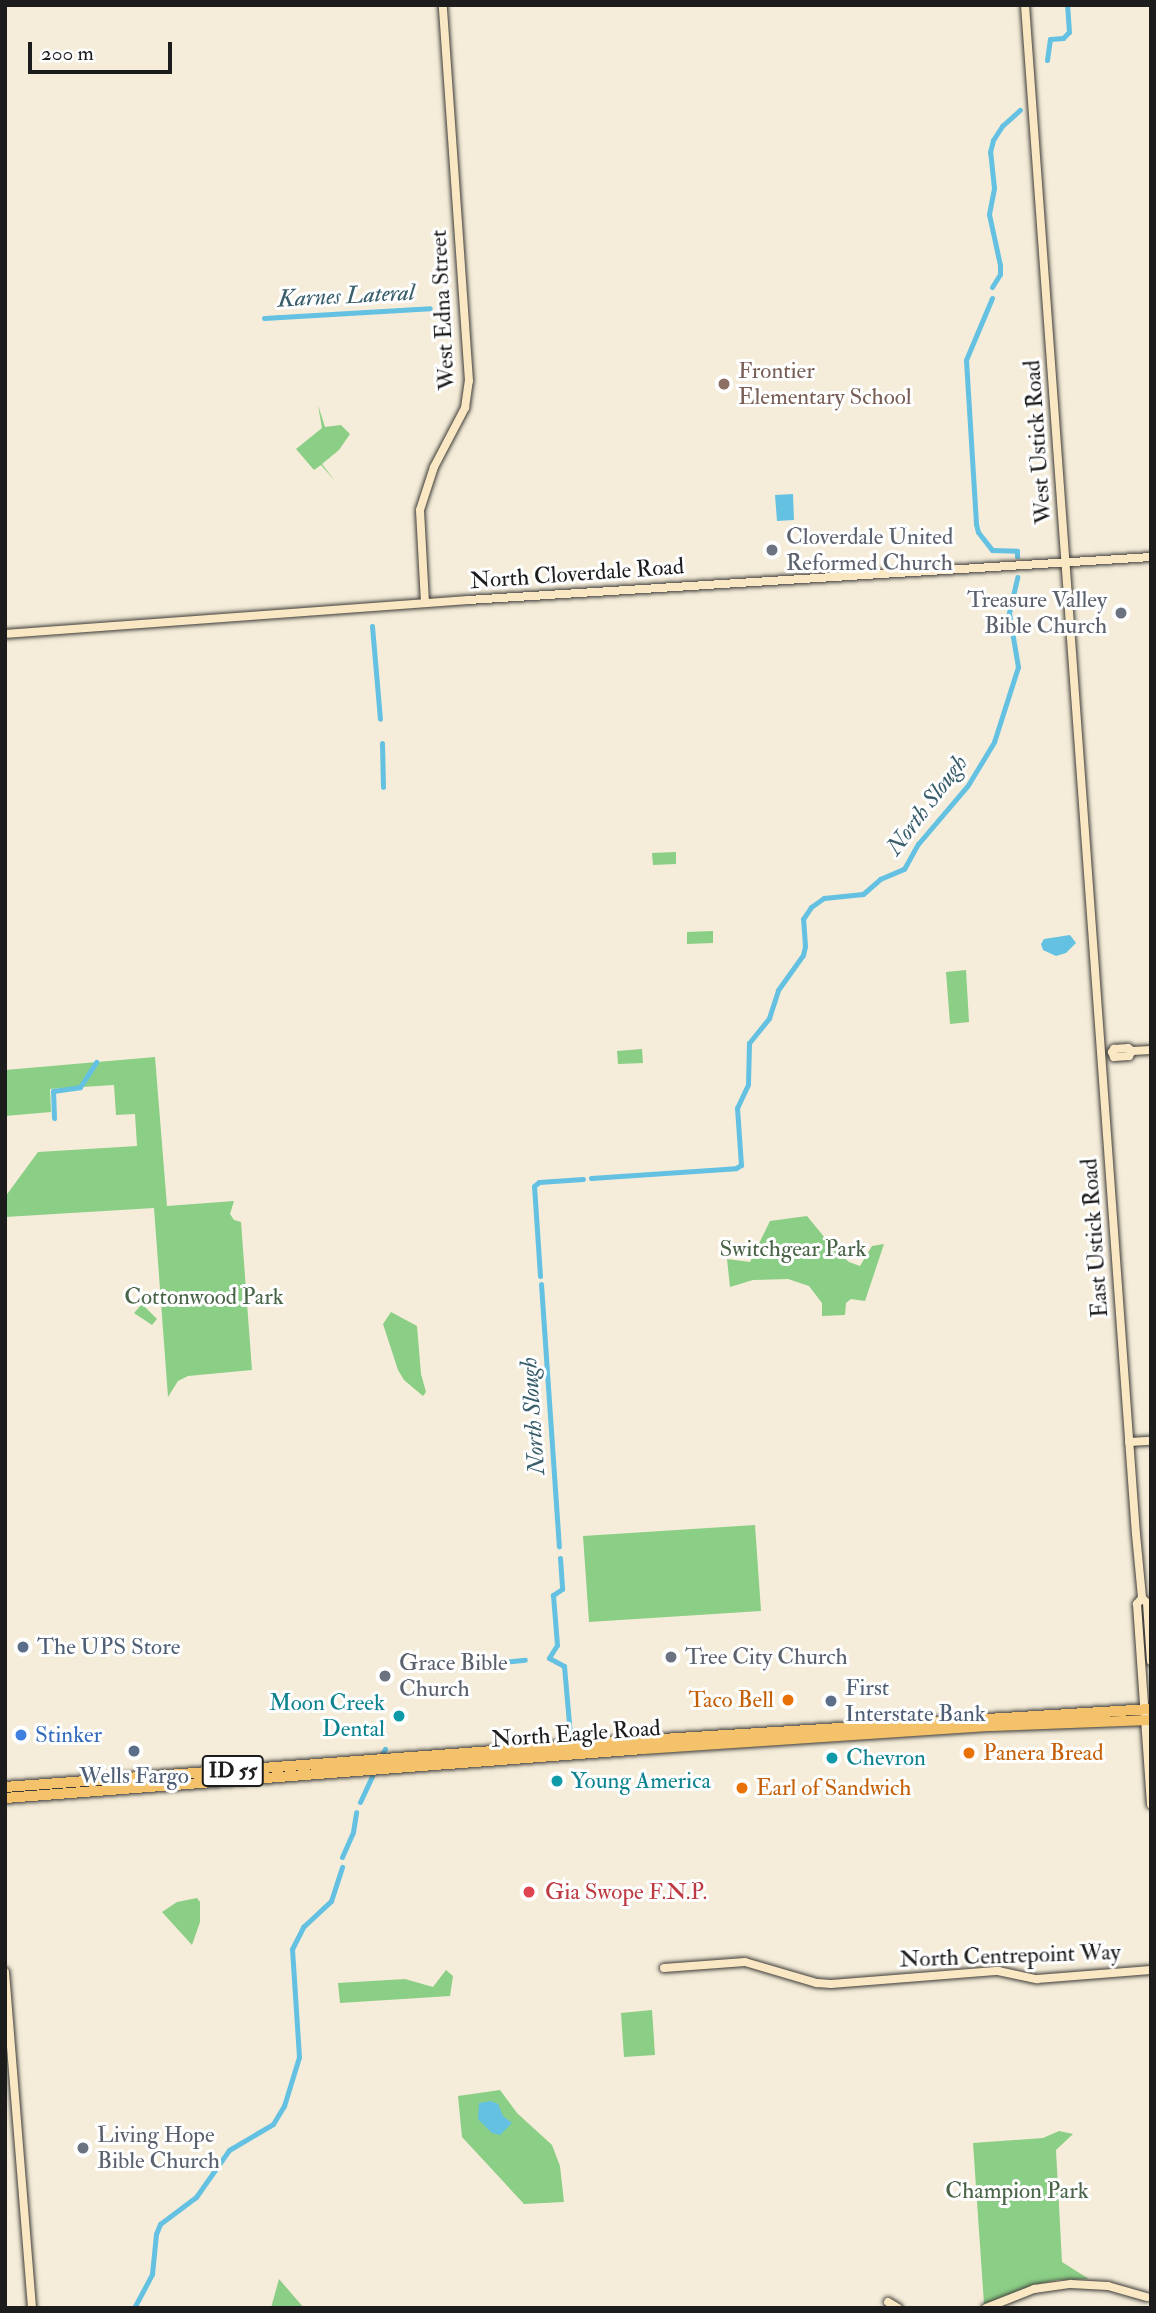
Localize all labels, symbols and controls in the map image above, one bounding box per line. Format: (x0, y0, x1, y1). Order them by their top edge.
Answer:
scale bar (32, 28, 175, 72)
text: 200 m (41, 40, 94, 67)
street label: West Edna Street (425, 229, 461, 391)
water label: Karnes Lateral (277, 278, 415, 314)
place label: Frontier Elementary School (738, 357, 912, 411)
street label: West Ustick Road (1018, 359, 1058, 525)
marker: Frontier Elementary School (716, 376, 732, 392)
place label: Cloverdale United Reformed Church (786, 523, 953, 577)
marker: Cloverdale United Reformed Church (764, 542, 780, 558)
street label: North Cloverdale Road (469, 553, 685, 595)
place label: Treasure Valley Bible Church (967, 586, 1107, 640)
marker: Treasure Valley Bible Church (1113, 605, 1129, 621)
water label: North Slough (880, 749, 974, 861)
street label: East Ustick Road (1076, 1157, 1114, 1319)
park label: Switchgear Park (719, 1235, 867, 1263)
park label: Cottonwood Park (124, 1283, 284, 1311)
water label: North Slough (515, 1356, 551, 1476)
place label: The UPS Store (37, 1633, 180, 1661)
marker: The UPS Store (15, 1639, 31, 1655)
place label: Tree City Church (685, 1643, 848, 1671)
place label: Grace Bible Church (399, 1649, 508, 1703)
marker: Tree City Church (663, 1649, 679, 1665)
marker: Grace Bible Church (377, 1668, 393, 1684)
place label: First Interstate Bank (845, 1674, 986, 1728)
place label: Taco Bell (688, 1686, 774, 1714)
place label: Moon Creek Dental (269, 1689, 385, 1743)
marker: Taco Bell (780, 1692, 796, 1708)
marker: First Interstate Bank (823, 1693, 839, 1709)
marker: Moon Creek Dental (391, 1708, 407, 1724)
street label: North Eagle Road (490, 1714, 662, 1754)
place label: Stinker (35, 1721, 102, 1749)
marker: Stinker (13, 1727, 29, 1743)
place label: Panera Bread (983, 1739, 1104, 1767)
marker: Wells Fargo (126, 1743, 142, 1759)
place label: Chevron (846, 1744, 926, 1772)
marker: Panera Bread (961, 1745, 977, 1761)
marker: Chevron (824, 1750, 840, 1766)
road number: ID 55 (202, 1754, 264, 1788)
place label: Wells Fargo (79, 1762, 189, 1790)
place label: Young America (571, 1767, 711, 1795)
marker: Young America (549, 1773, 565, 1789)
place label: Earl of Sandwich (756, 1774, 911, 1802)
marker: Earl of Sandwich (734, 1780, 750, 1796)
place label: Gia Swope F.N.P. (545, 1878, 707, 1906)
marker: Gia Swope F.N.P. (519, 1882, 539, 1902)
street label: North Centrepoint Way (899, 1938, 1121, 1974)
place label: Living Hope Bible Church (97, 2121, 220, 2175)
marker: Living Hope Bible Church (75, 2140, 91, 2156)
park label: Champion Park (945, 2177, 1089, 2205)

